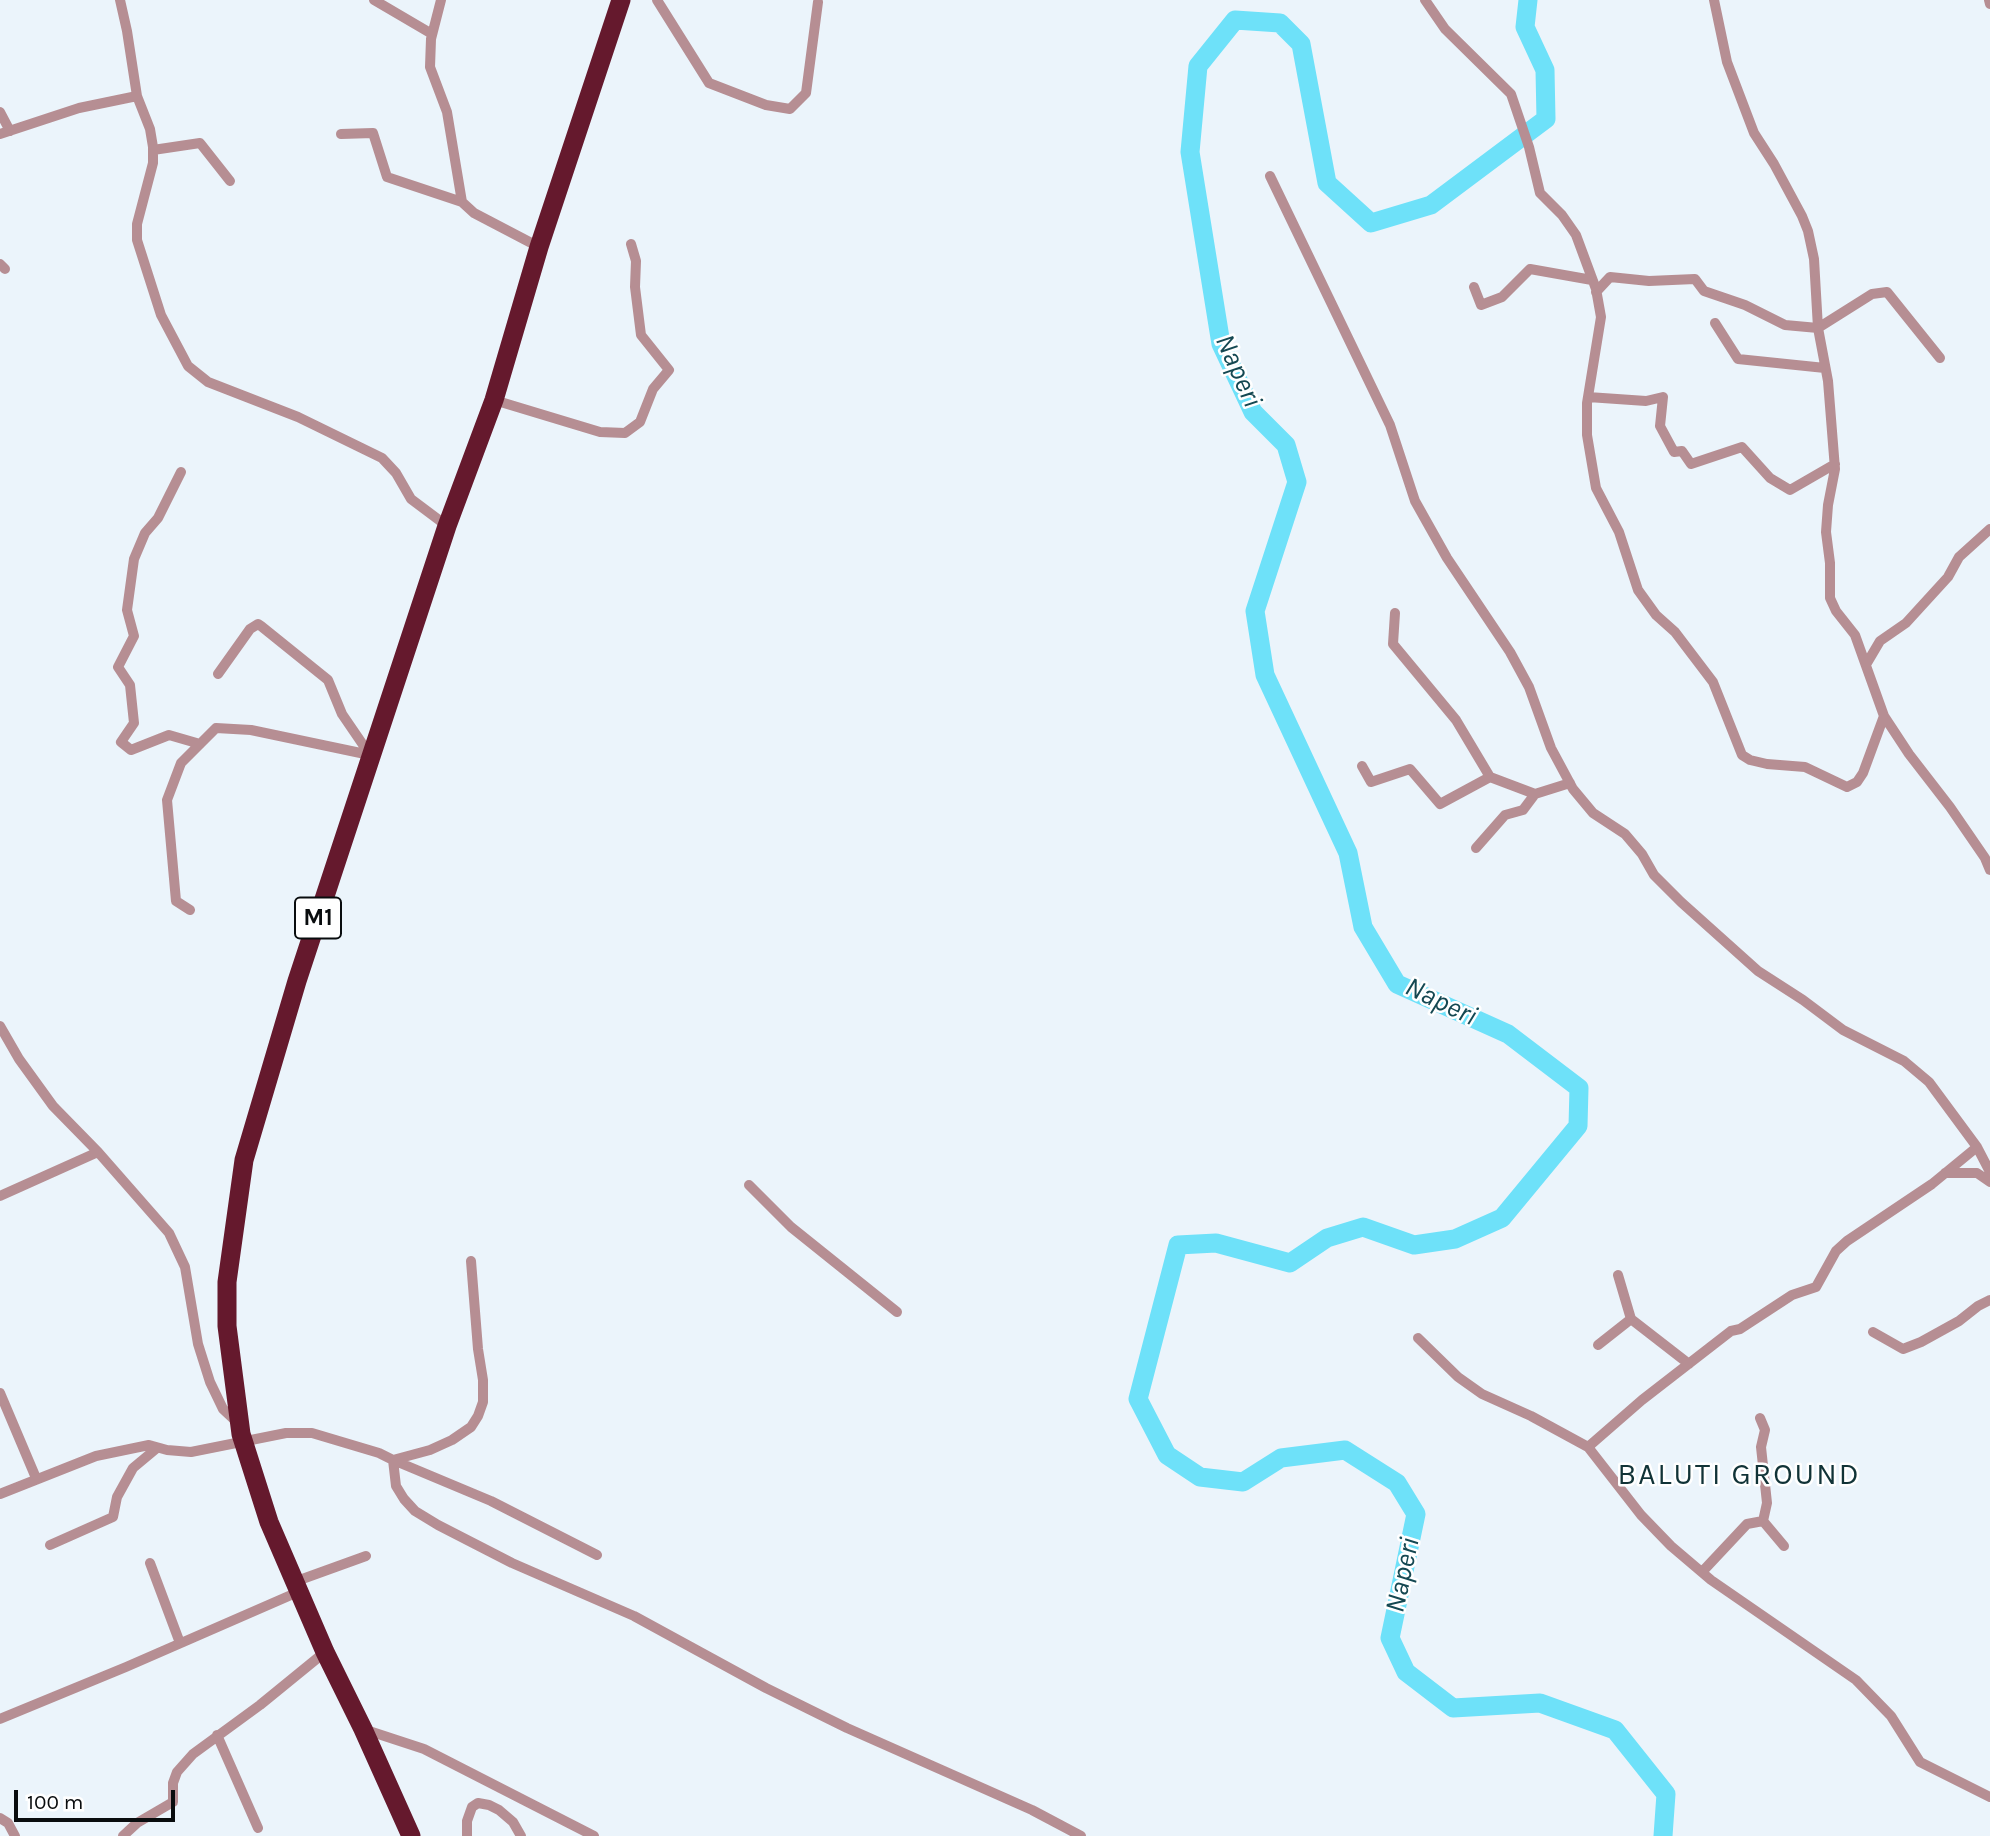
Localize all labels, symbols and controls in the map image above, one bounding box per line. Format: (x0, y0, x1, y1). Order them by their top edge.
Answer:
water label: Naperi (1207, 329, 1269, 413)
road number: M1 (295, 898, 341, 938)
water label: Naperi (1399, 970, 1483, 1034)
district label: BALUTI GROUND (1619, 1457, 1859, 1493)
water label: Naperi (1379, 1534, 1427, 1616)
scale bar (18, 1776, 178, 1820)
text: 100 m (27, 1790, 84, 1814)

